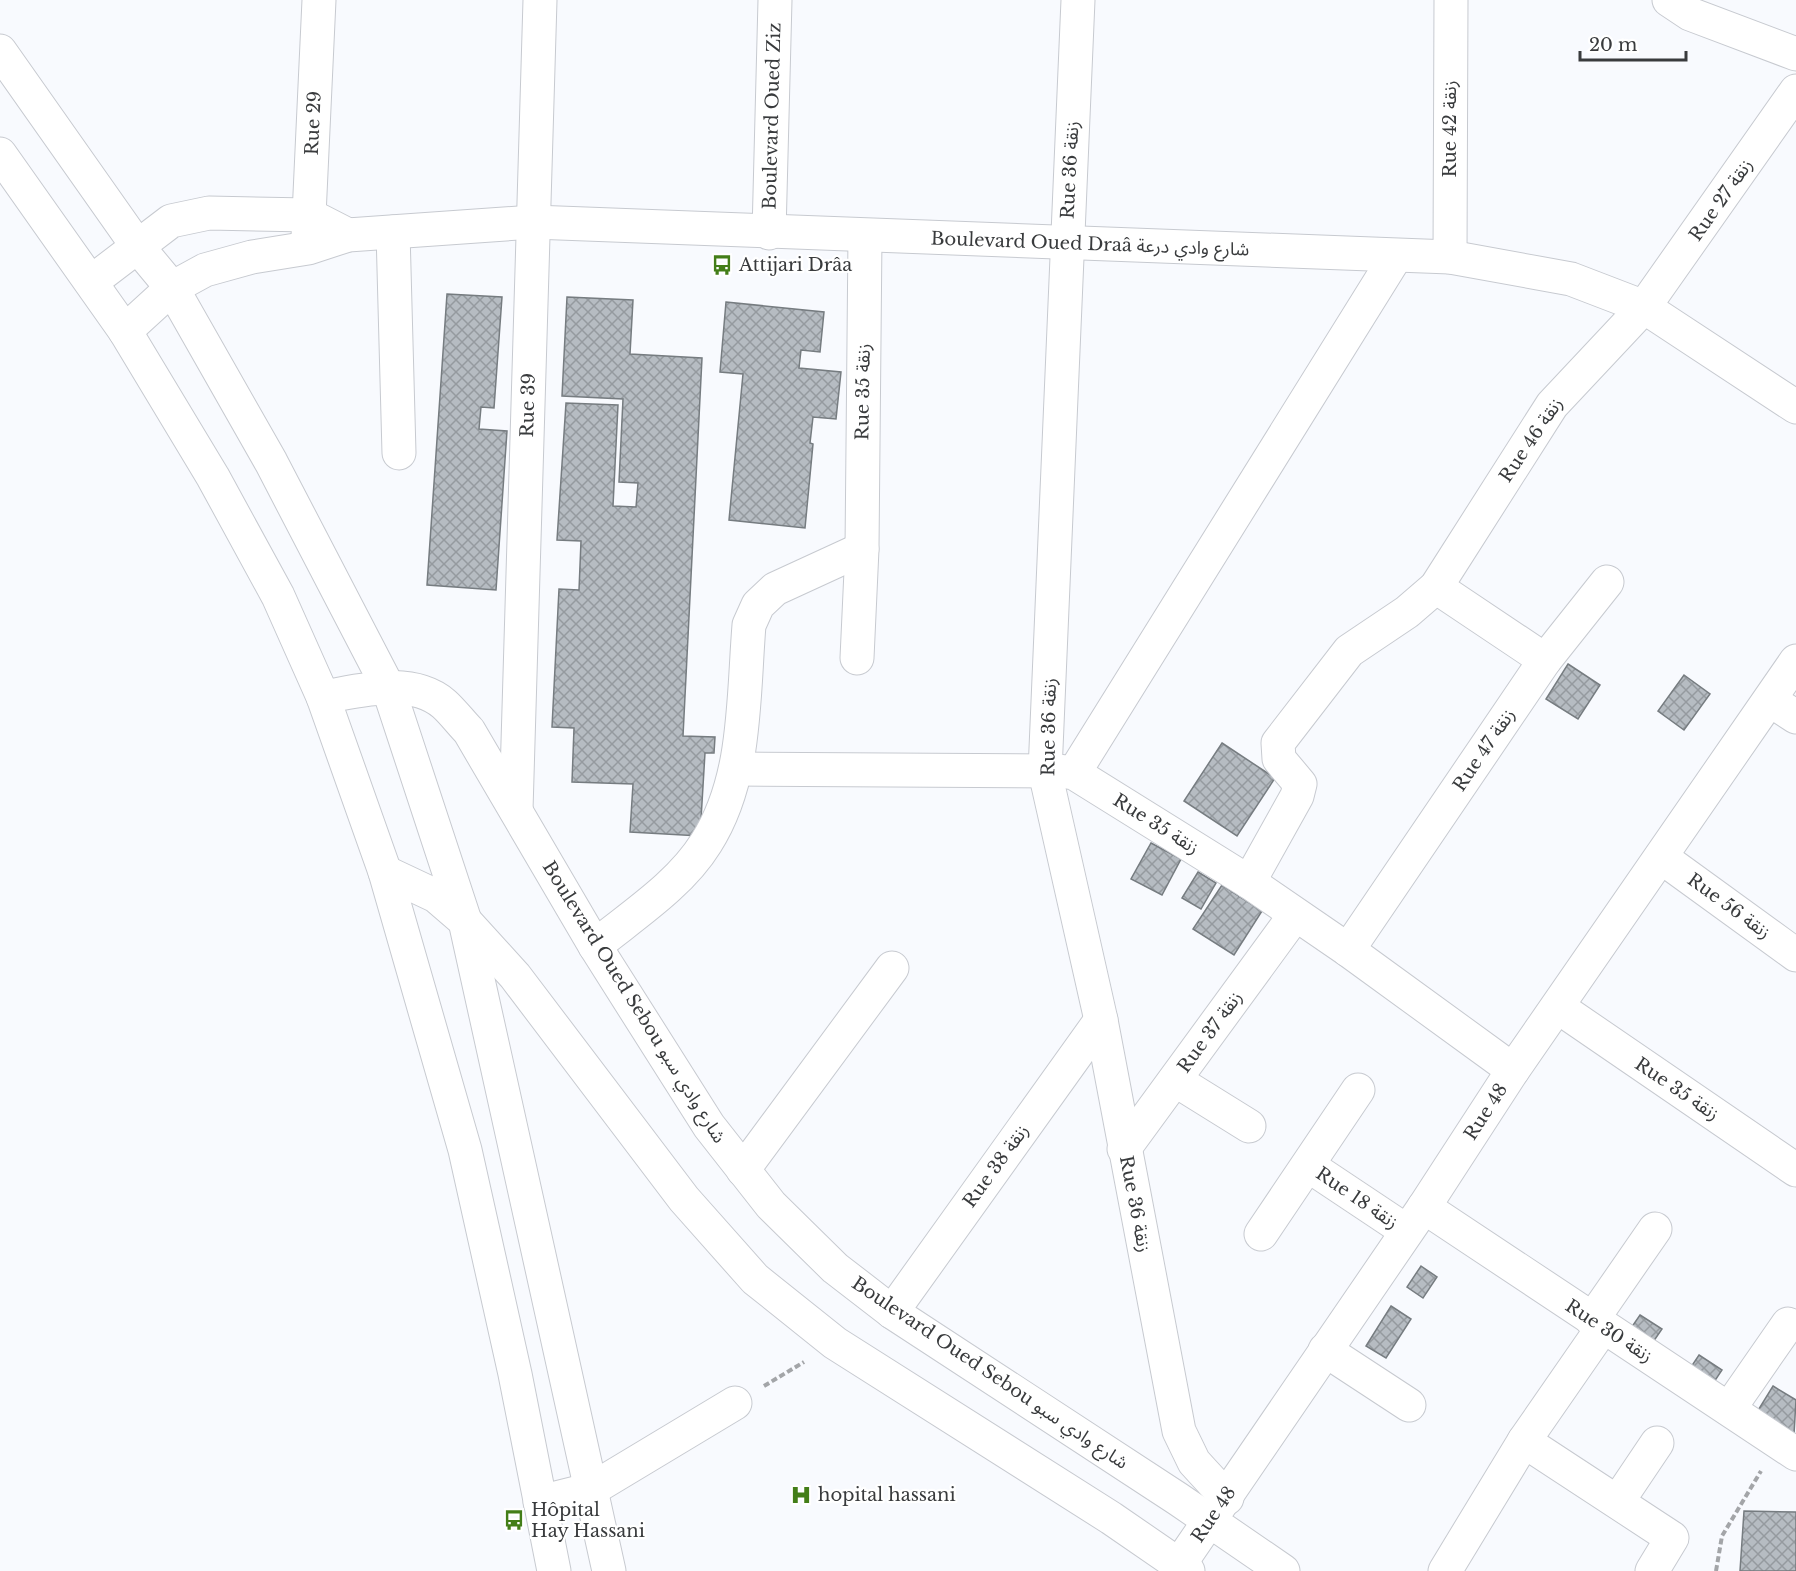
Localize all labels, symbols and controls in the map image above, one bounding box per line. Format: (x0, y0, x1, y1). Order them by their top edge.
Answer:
street label: Boulevard Oued Ziz (759, 22, 785, 210)
scale bar (1580, 24, 1686, 62)
text: 20 m (1589, 34, 1637, 56)
street label: Rue 42 زنقة (1439, 80, 1461, 178)
street label: Rue 29 (301, 90, 326, 156)
street label: Rue 36 زنقة (1056, 120, 1084, 220)
street label: Rue 27 زنقة (1685, 155, 1757, 245)
street label: Boulevard Oued Draâ شارع وادي درعة (930, 227, 1250, 264)
bus stop icon: Attijari Drâa (710, 253, 734, 277)
place label: Attijari Drâa (738, 254, 852, 276)
street label: Rue 35 زنقة (851, 343, 875, 441)
street label: Rue 39 (516, 373, 540, 438)
street label: Rue 46 زنقة (1495, 393, 1567, 487)
street label: Rue 36 زنقة (1037, 678, 1061, 776)
street label: Rue 47 زنقة (1448, 704, 1520, 796)
street label: Rue 35 زنقة (1109, 789, 1203, 859)
street label: Boulevard Oued Sebou شارع وادي سبو (535, 857, 730, 1149)
street label: Rue 56 زنقة (1683, 869, 1775, 943)
street label: Rue 37 زنقة (1173, 987, 1247, 1077)
street label: Rue 35 زنقة (1631, 1053, 1723, 1125)
street label: Rue 48 (1459, 1079, 1512, 1144)
street label: Rue 38 زنقة (958, 1120, 1034, 1212)
street label: Rue 36 زنقة (1115, 1154, 1155, 1254)
street label: Rue 18 زنقة (1312, 1162, 1402, 1234)
street label: Boulevard Oued Sebou شارع وادي سبو (846, 1272, 1132, 1476)
street label: Rue 30 زنقة (1561, 1295, 1657, 1367)
street label: Rue 48 (1187, 1482, 1241, 1547)
hospital icon: hopital hassani (789, 1483, 813, 1507)
place label: hopital hassani (818, 1484, 956, 1506)
place label: Hôpital Hay Hassani (531, 1499, 645, 1542)
bus stop icon: Hôpital Hay Hassani (502, 1508, 526, 1532)

